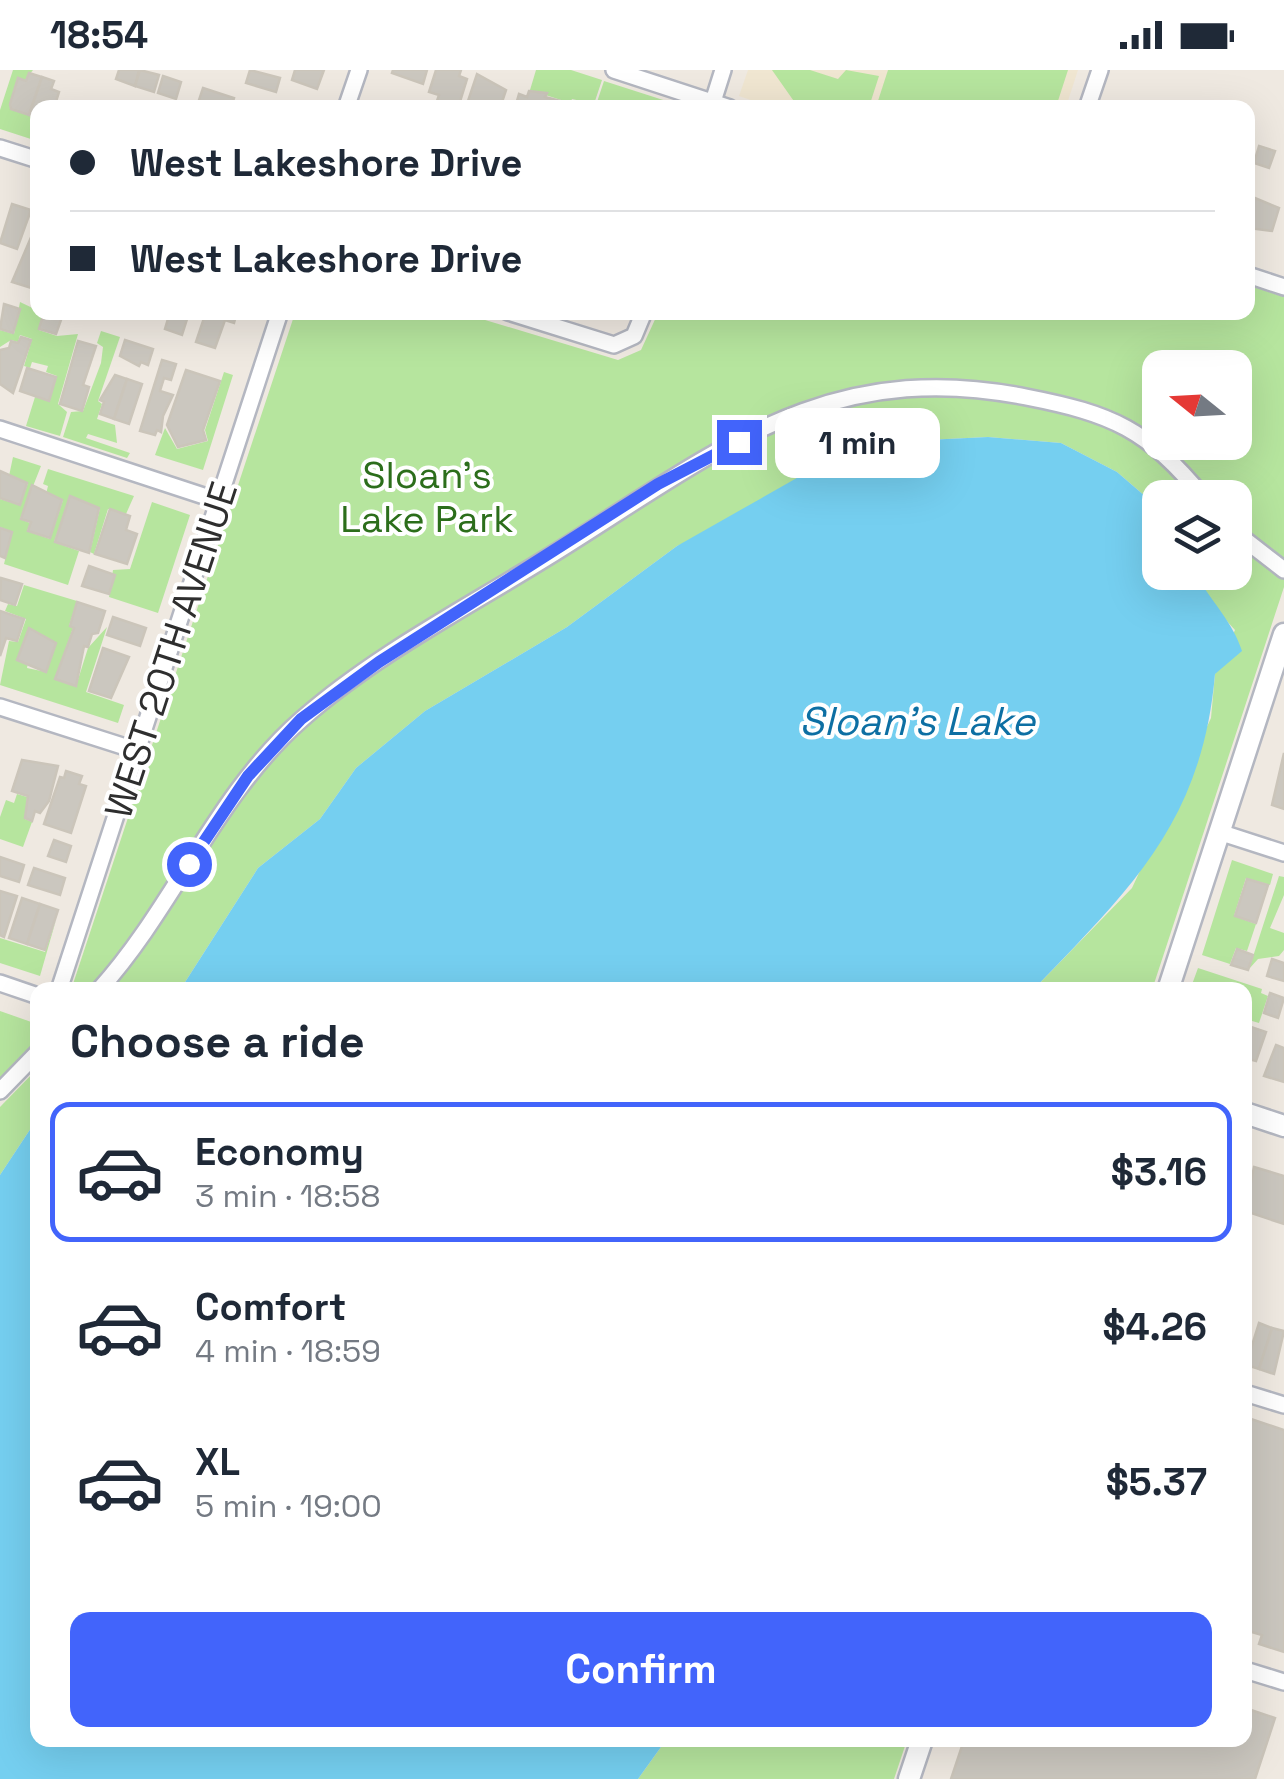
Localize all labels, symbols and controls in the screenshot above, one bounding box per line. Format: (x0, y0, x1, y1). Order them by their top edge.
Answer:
text: 18:54 (50, 11, 148, 59)
text: West Lakeshore Drive (130, 139, 522, 187)
text: West Lakeshore Drive (130, 235, 522, 283)
north arrow (1142, 350, 1252, 460)
map controls (1142, 350, 1252, 590)
callout: 1 min (774, 407, 939, 477)
route end (717, 420, 762, 465)
text: 1 min (818, 423, 897, 463)
park label: Sloan's Lake Park (340, 451, 514, 543)
street label: WEST 20TH AVENUE (94, 476, 248, 824)
button: layers (1142, 480, 1252, 590)
water label: Sloan's Lake (799, 696, 1036, 747)
route start (167, 842, 212, 887)
text: Choose a ride (70, 1013, 365, 1070)
icon: car (75, 1127, 165, 1217)
text: Economy (195, 1128, 364, 1176)
text: $3.16 (1111, 1148, 1207, 1196)
text: 3 min · 18:58 (195, 1176, 380, 1216)
icon: car (75, 1282, 165, 1372)
text: Comfort (195, 1283, 346, 1331)
text: $4.26 (1102, 1303, 1207, 1351)
text: 4 min · 18:59 (195, 1331, 381, 1371)
icon: car (75, 1437, 165, 1527)
text: XL (195, 1438, 240, 1486)
text: $5.37 (1106, 1458, 1207, 1506)
text: 5 min · 19:00 (195, 1486, 382, 1526)
button: Confirm (70, 1612, 1212, 1727)

